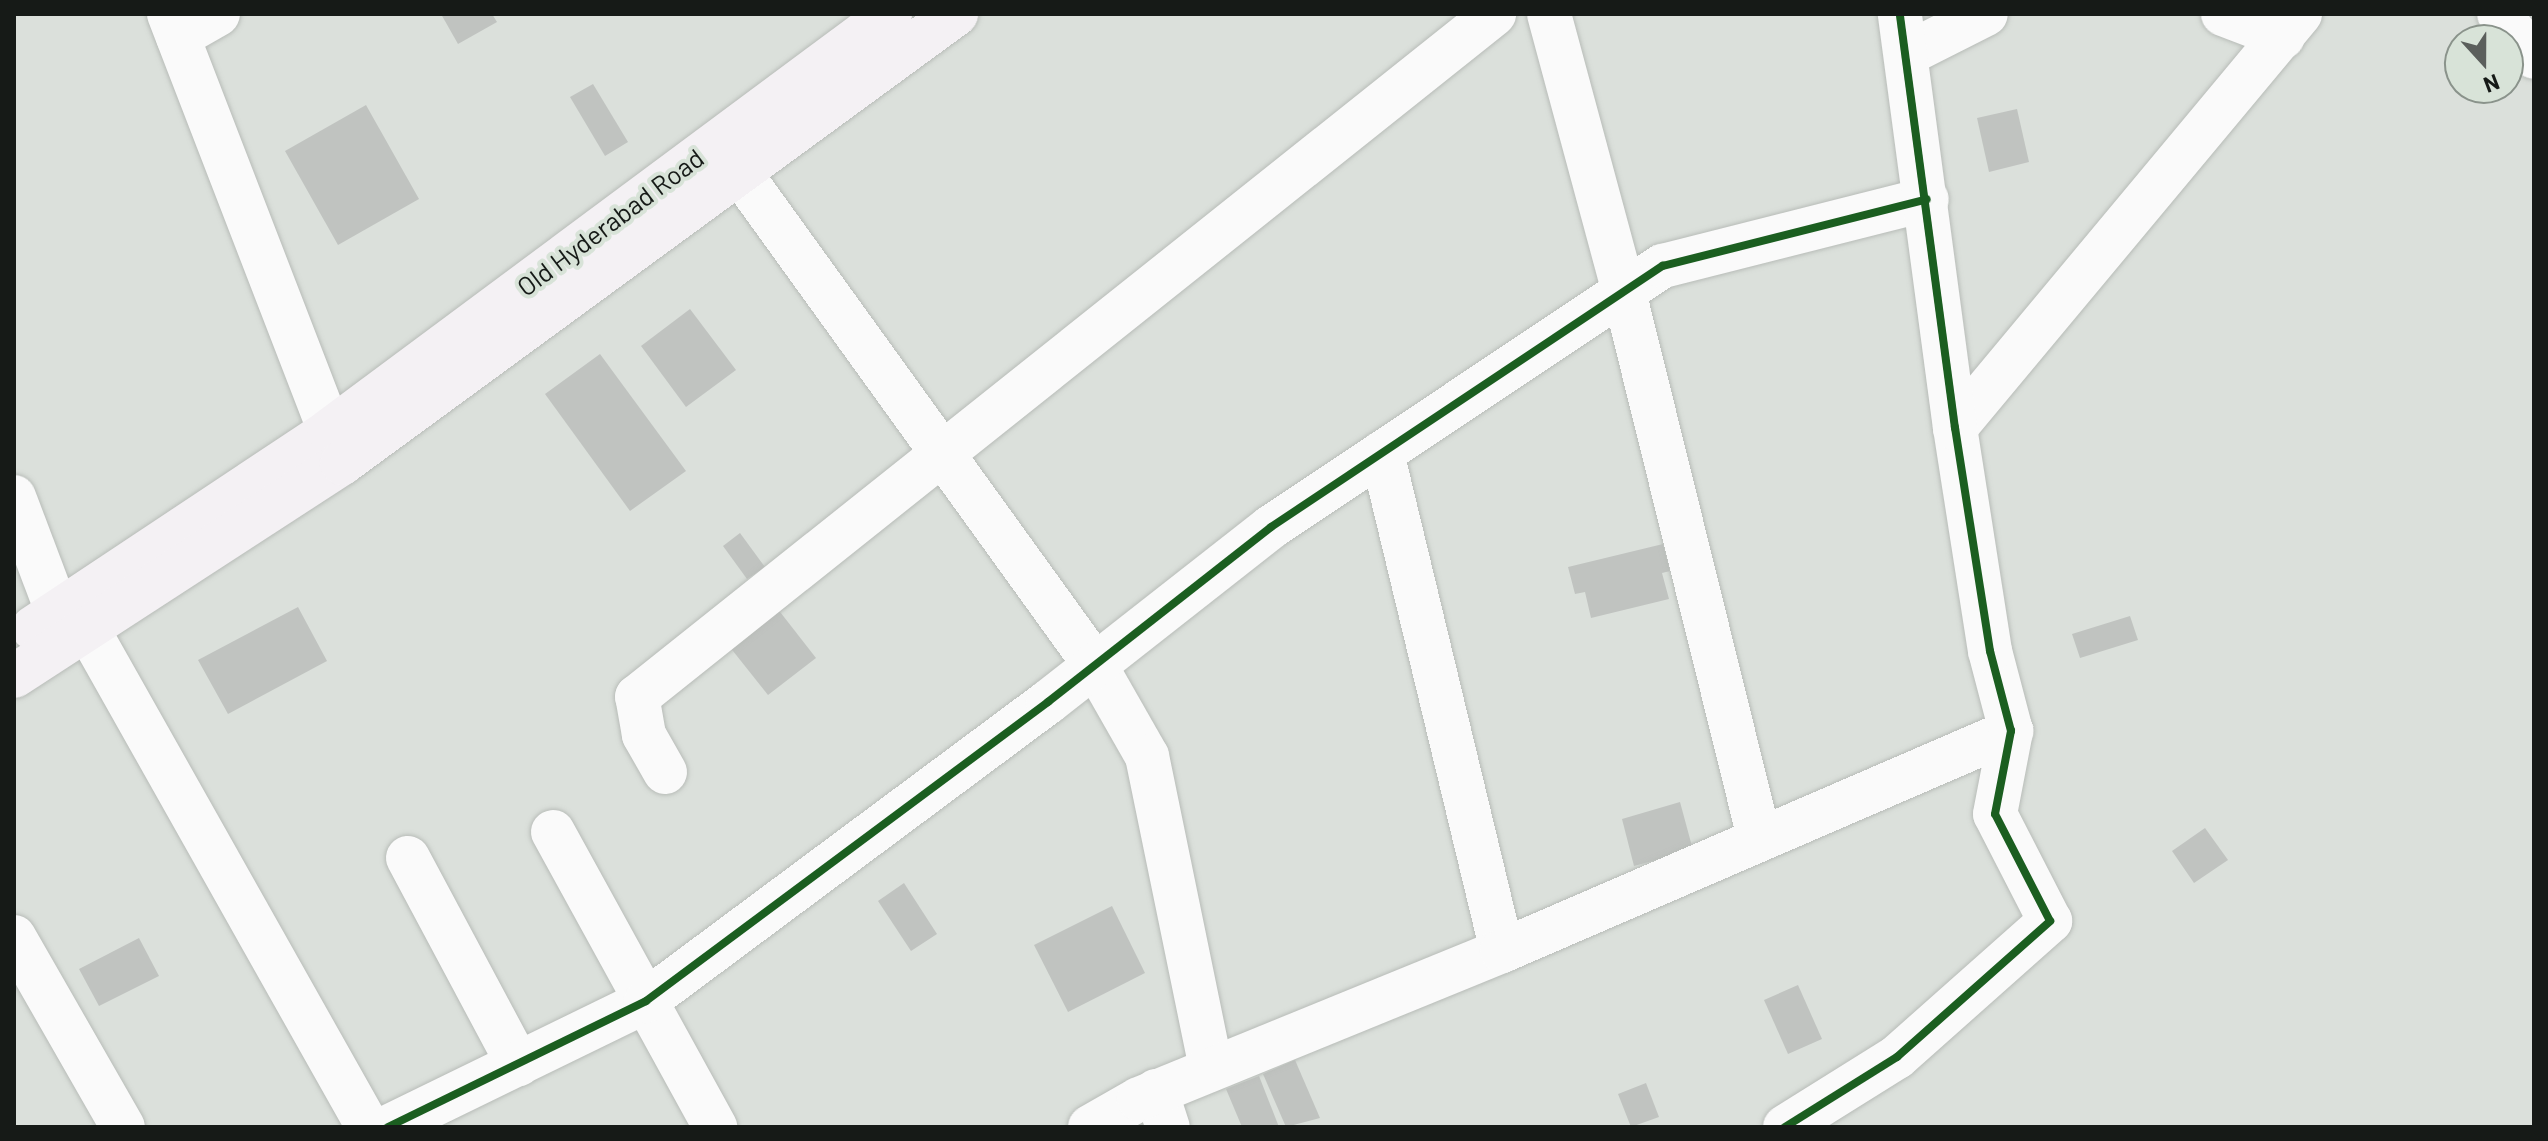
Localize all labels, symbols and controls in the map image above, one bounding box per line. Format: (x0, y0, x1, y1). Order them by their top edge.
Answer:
north arrow (2444, 24, 2524, 104)
text: N (2480, 70, 2503, 99)
street label: Old Hyderabad Road (511, 142, 709, 302)

